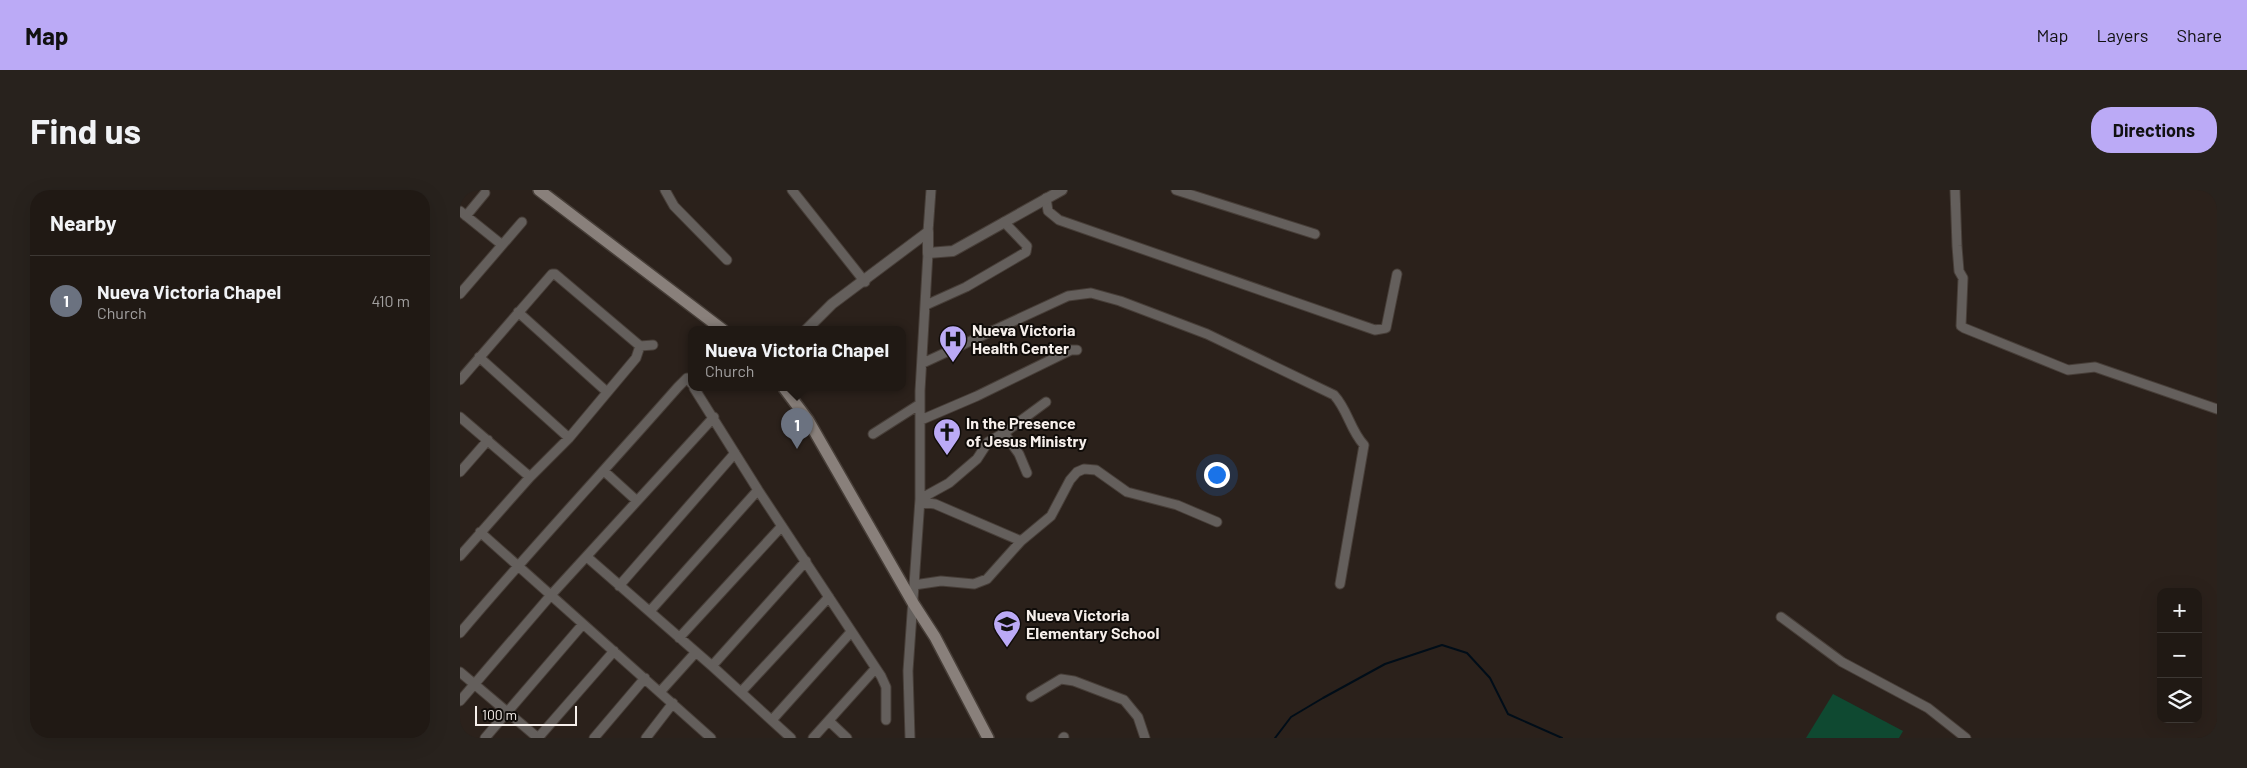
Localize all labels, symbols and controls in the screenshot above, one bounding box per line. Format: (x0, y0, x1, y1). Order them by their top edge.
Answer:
text: Map (25, 21, 68, 50)
text: Map (2036, 24, 2068, 46)
text: Layers (2096, 24, 2149, 46)
text: Share (2177, 24, 2222, 46)
button: Directions (2091, 107, 2217, 153)
text: Find us (30, 109, 141, 151)
text: Nearby (50, 210, 116, 235)
text: Nueva Victoria Chapel (97, 280, 281, 303)
text: 1 (63, 291, 69, 310)
text: 410 m (372, 291, 410, 310)
text: Church (97, 303, 147, 322)
place label: Nueva Victoria Health Center (972, 320, 1075, 357)
hospital icon: Nueva Victoria Health Center (938, 324, 968, 363)
popup (688, 326, 906, 391)
text: Nueva Victoria Chapel (705, 338, 889, 361)
text: Church (705, 361, 754, 380)
pin: 1 (781, 408, 813, 449)
place label: In the Presence of Jesus Ministry (966, 413, 1087, 450)
church icon: In the Presence of Jesus Ministry (932, 417, 962, 456)
your location (1204, 462, 1230, 488)
map controls (2157, 588, 2202, 723)
button: + (2157, 588, 2202, 633)
place label: Nueva Victoria Elementary School (1026, 605, 1160, 642)
school or university icon: Nueva Victoria Elementary School (992, 609, 1022, 648)
button: − (2157, 633, 2202, 678)
button: layers (2157, 678, 2202, 723)
scale bar (475, 703, 578, 726)
text: 100 m (482, 706, 517, 723)

